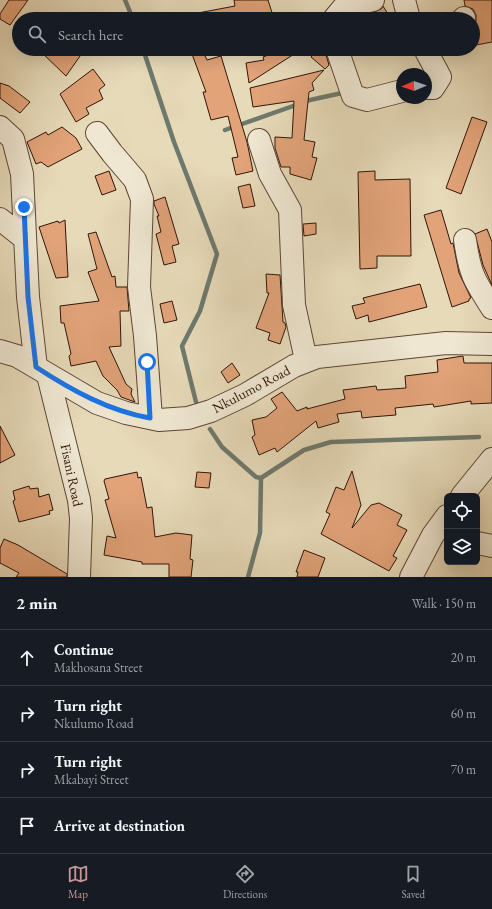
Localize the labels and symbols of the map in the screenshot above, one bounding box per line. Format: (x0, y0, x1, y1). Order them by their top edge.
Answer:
north arrow (396, 68, 432, 104)
route end (15, 198, 33, 216)
route start (138, 353, 156, 371)
street label: Nkulumo Road (209, 361, 294, 417)
street label: Fisani Road (57, 442, 88, 509)

